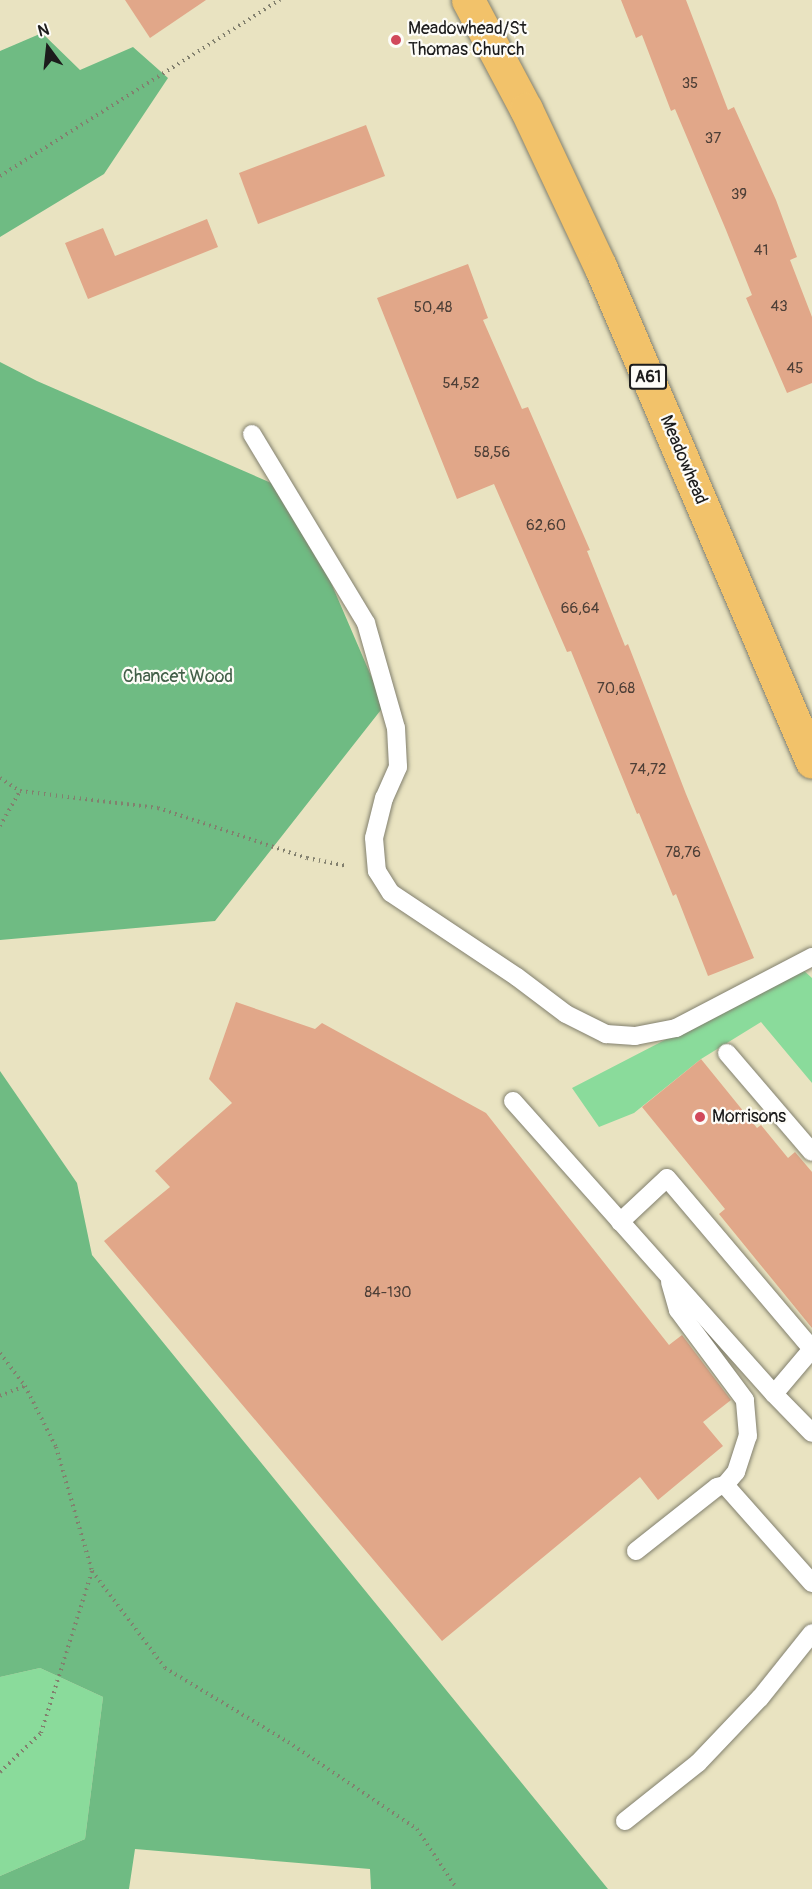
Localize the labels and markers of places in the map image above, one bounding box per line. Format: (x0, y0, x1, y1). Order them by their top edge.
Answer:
place label: Meadowhead/St Thomas Church (408, 19, 527, 62)
marker: Meadowhead/St Thomas Church (389, 33, 403, 47)
place label: Morrisons (712, 1106, 786, 1128)
marker: Morrisons (693, 1110, 707, 1124)

